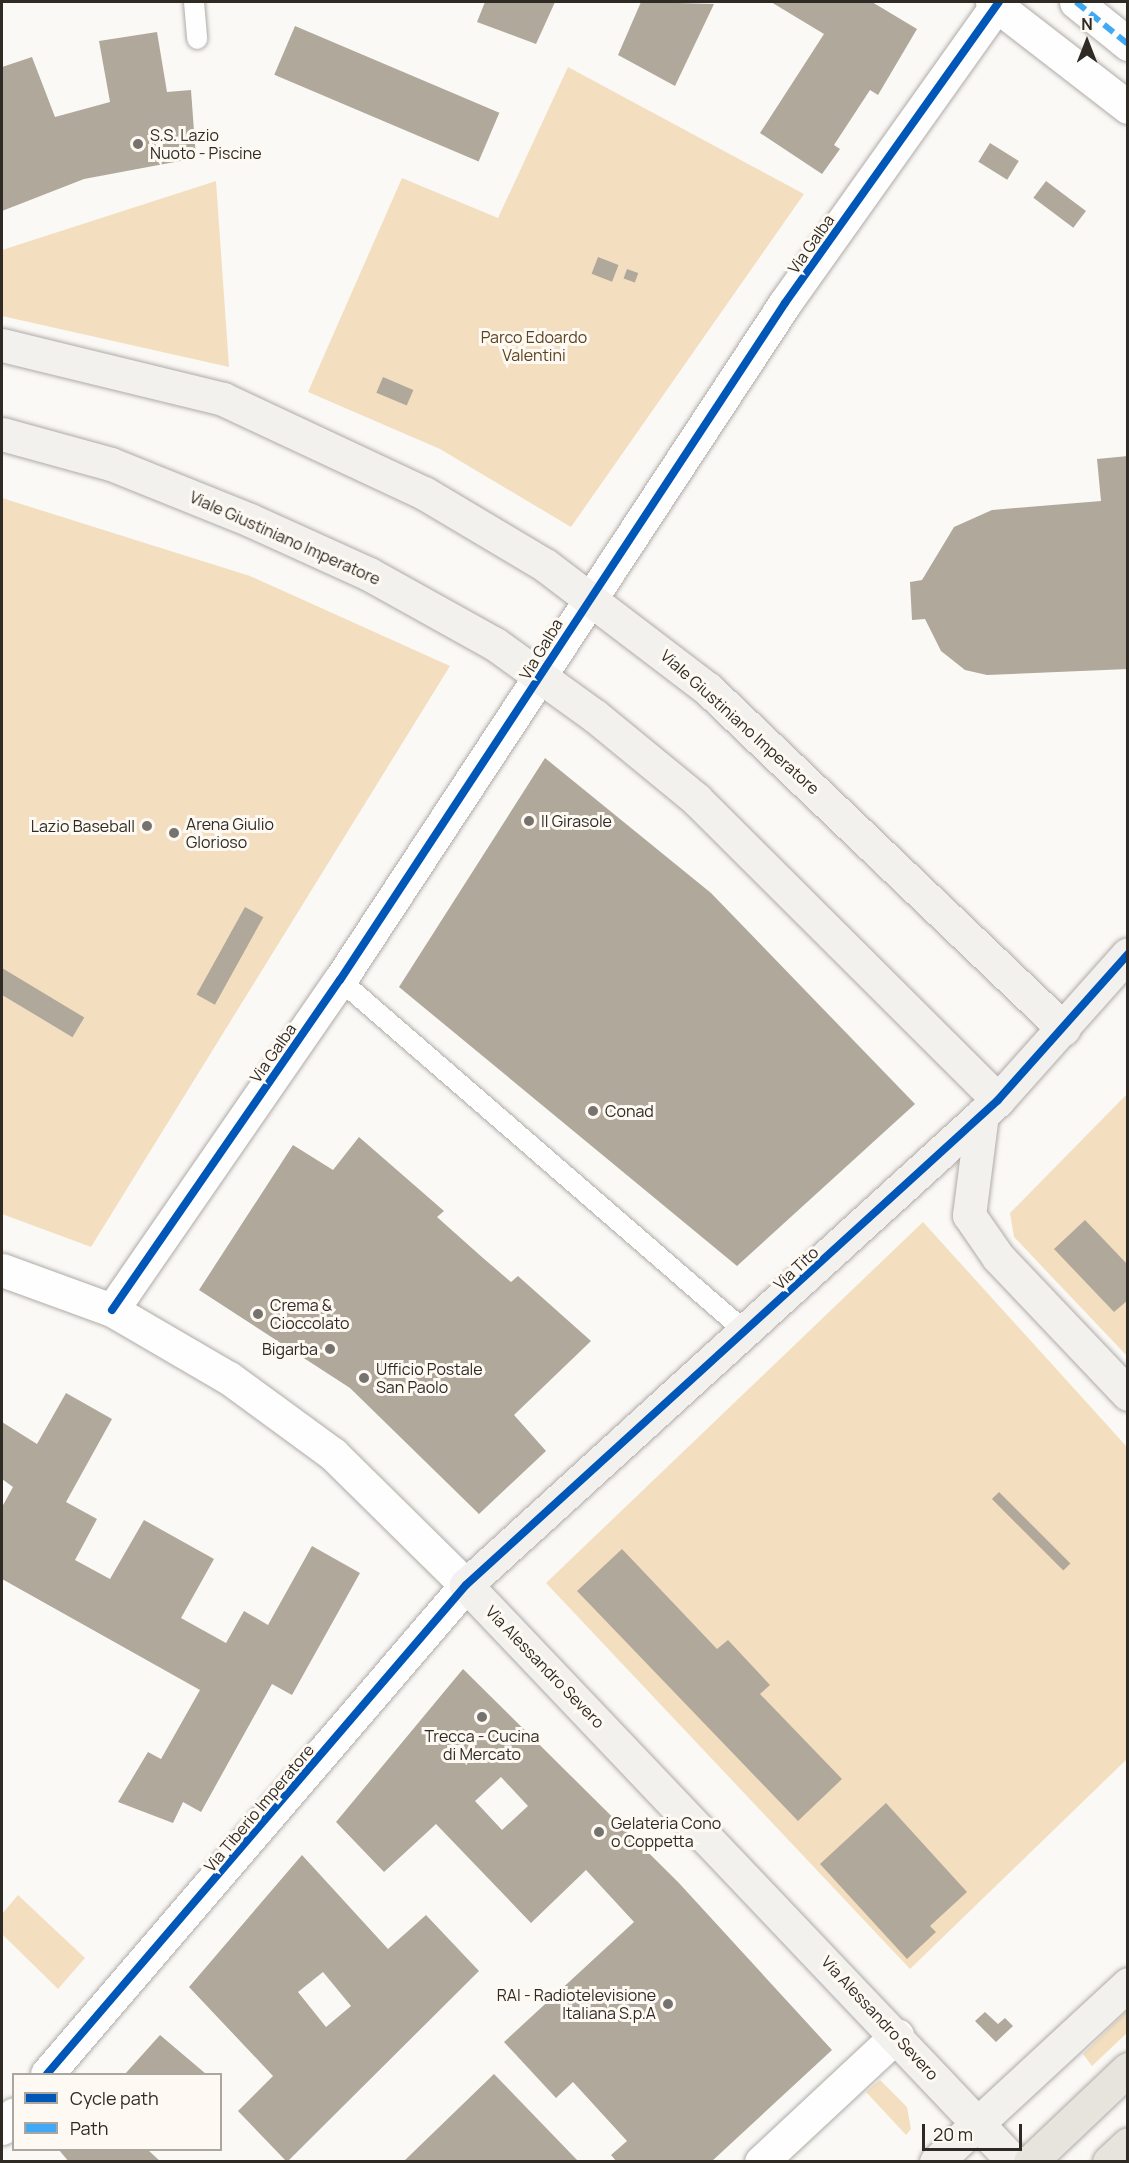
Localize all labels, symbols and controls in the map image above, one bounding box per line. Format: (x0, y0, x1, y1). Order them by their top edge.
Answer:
north arrow (1057, 12, 1117, 72)
text: N (1081, 13, 1093, 35)
place label: S.S. Lazio Nuoto - Piscine (150, 125, 262, 163)
marker: S.S. Lazio Nuoto - Piscine (131, 137, 145, 151)
street label: Via Galba (784, 211, 838, 277)
park label: Parco Edoardo Valentini (481, 327, 587, 365)
street label: Viale Giustiniano Imperatore (187, 487, 383, 589)
street label: Via Galba (515, 615, 567, 683)
street label: Viale Giustiniano Imperatore (657, 646, 823, 798)
place label: Il Girasole (541, 811, 612, 831)
place label: Arena Giulio Glorioso (186, 814, 274, 852)
marker: Il Girasole (522, 814, 536, 828)
place label: Lazio Baseball (31, 816, 135, 836)
marker: Lazio Baseball (140, 819, 154, 833)
marker: Arena Giulio Glorioso (167, 826, 181, 840)
street label: Via Galba (246, 1020, 300, 1086)
place label: Conad (605, 1101, 654, 1121)
marker: Conad (586, 1104, 600, 1118)
street label: Via Tito (770, 1243, 822, 1293)
place label: Crema & Cioccolato (270, 1295, 350, 1333)
marker: Crema & Cioccolato (251, 1307, 265, 1321)
place label: Bigarba (262, 1339, 318, 1359)
marker: Bigarba (323, 1342, 337, 1356)
place label: Ufficio Postale San Paolo (376, 1359, 483, 1397)
marker: Ufficio Postale San Paolo (357, 1371, 371, 1385)
street label: Via Alessandro Severo (482, 1602, 608, 1732)
marker: Trecca - Cucina di Mercato (475, 1710, 489, 1724)
place label: Trecca - Cucina di Mercato (425, 1726, 539, 1764)
street label: Via Tiberio Imperatore (200, 1740, 318, 1876)
place label: Gelateria Cono o Coppetta (611, 1813, 721, 1851)
marker: Gelateria Cono o Coppetta (592, 1825, 606, 1839)
street label: Via Alessandro Severo (818, 1952, 942, 2084)
place label: RAI - Radiotelevisione Italiana S.p.A (497, 1985, 656, 2023)
marker: RAI - Radiotelevisione Italiana S.p.A (661, 1997, 675, 2011)
legend (12, 2073, 222, 2151)
text: Cycle path (70, 2086, 159, 2110)
scale bar (925, 2112, 1026, 2150)
text: Path (70, 2116, 108, 2140)
text: 20 m (933, 2122, 973, 2146)

